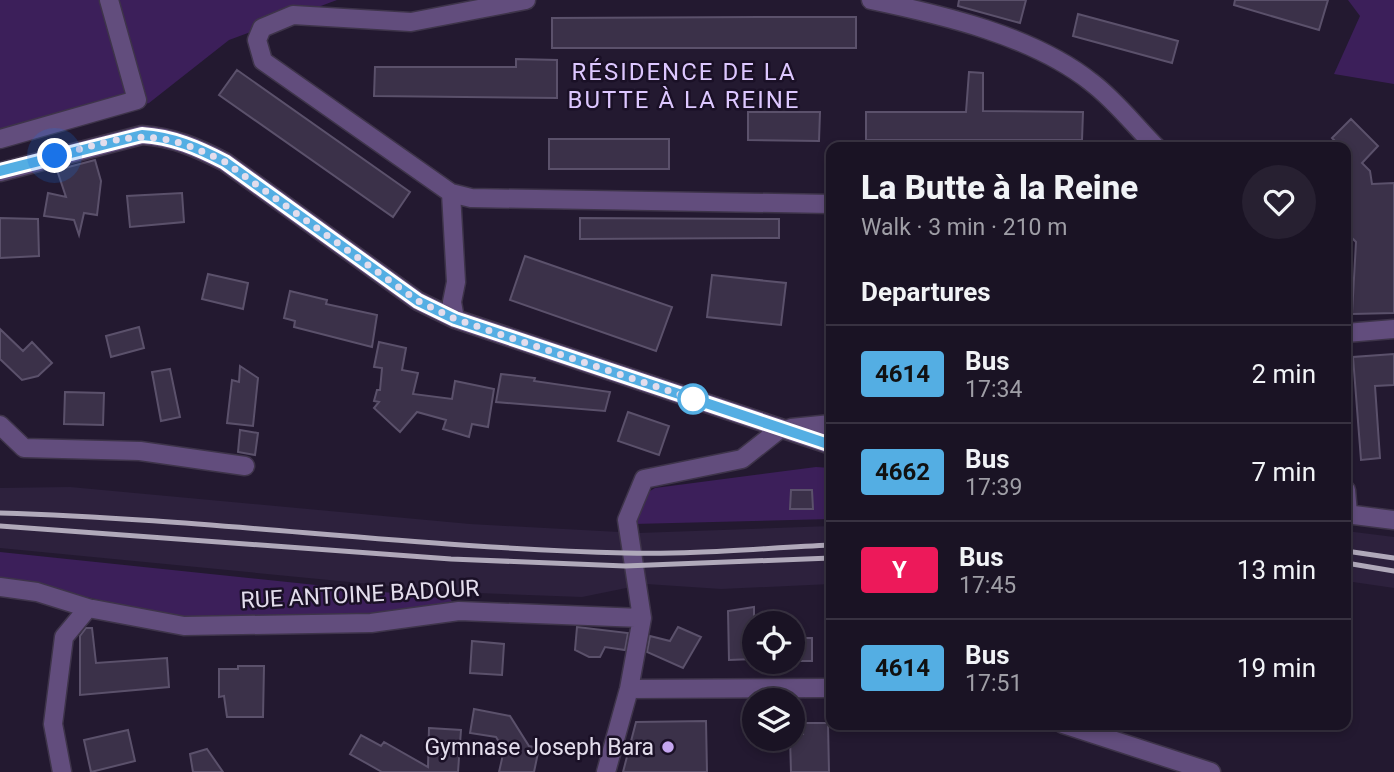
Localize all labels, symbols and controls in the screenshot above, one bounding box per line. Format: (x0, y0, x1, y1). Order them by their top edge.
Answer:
district label: RÉSIDENCE DE LA BUTTE À LA REINE (567, 58, 801, 114)
your location (37, 138, 72, 173)
button: heart (1242, 165, 1316, 239)
text: La Butte à la Reine (861, 168, 1138, 207)
text: Walk · 3 min · 210 m (861, 214, 1067, 241)
text: Departures (861, 277, 991, 307)
text: Bus (965, 346, 1010, 376)
text: 2 min (1251, 359, 1316, 389)
text: 4614 (875, 360, 930, 388)
text: 17:34 (965, 376, 1022, 403)
unlabelled marker (678, 384, 708, 414)
text: Bus (965, 444, 1010, 474)
text: 7 min (1251, 457, 1316, 487)
text: 4662 (875, 458, 930, 486)
text: 17:39 (965, 474, 1022, 501)
text: Bus (959, 542, 1004, 572)
text: 13 min (1237, 555, 1316, 585)
text: Y (892, 556, 907, 584)
text: 17:45 (959, 572, 1016, 599)
street label: RUE ANTOINE BADOUR (240, 575, 480, 614)
map controls (742, 611, 805, 751)
button: locate (742, 611, 805, 674)
text: Bus (965, 640, 1010, 670)
text: 19 min (1237, 653, 1316, 683)
text: 4614 (875, 654, 930, 682)
text: 17:51 (965, 670, 1022, 697)
button: layers (742, 688, 805, 751)
place label: Gymnase Joseph Bara (424, 734, 654, 761)
marker: Gymnase Joseph Bara (660, 739, 676, 755)

